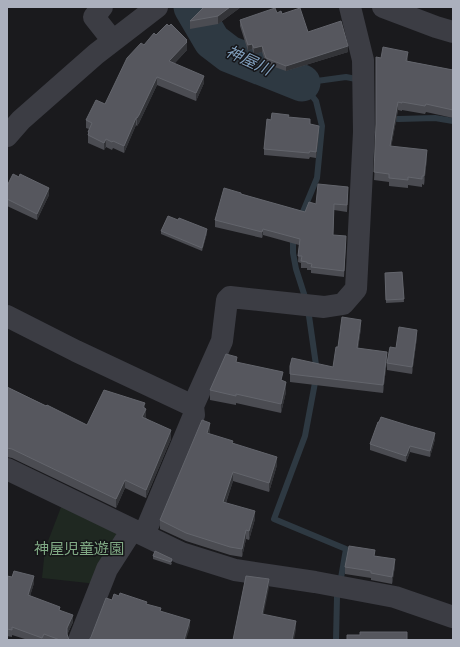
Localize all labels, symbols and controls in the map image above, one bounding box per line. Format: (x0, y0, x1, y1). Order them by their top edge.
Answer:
water label: 神屋川 (223, 41, 277, 81)
park label: 神屋児童遊園 (34, 539, 124, 558)

